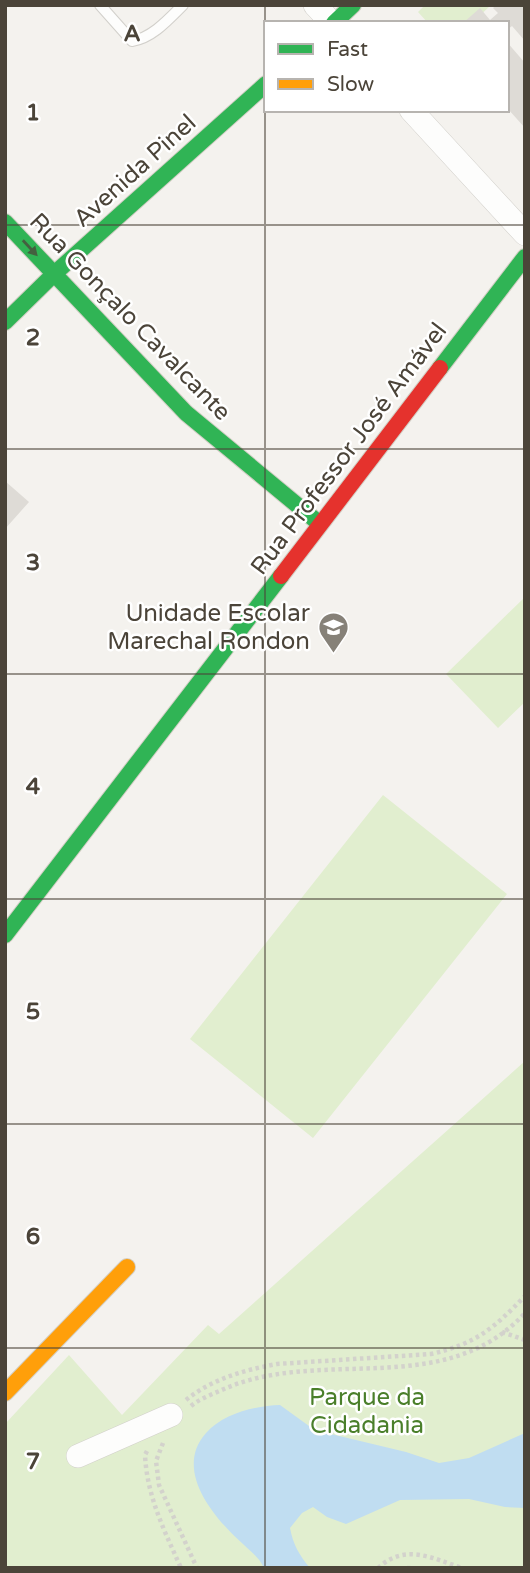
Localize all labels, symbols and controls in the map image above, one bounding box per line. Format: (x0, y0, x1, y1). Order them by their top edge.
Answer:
text: A (123, 20, 141, 48)
legend (264, 21, 509, 112)
text: Fast (327, 37, 368, 62)
text: Slow (327, 72, 375, 97)
text: 1 (26, 99, 40, 127)
street label: Avenida Pinel (68, 108, 202, 234)
street label: Rua Gonçalo Cavalcante (23, 207, 237, 427)
one-way arrow (21, 239, 37, 256)
street label: Rua Professor José Amável (245, 317, 453, 581)
text: 2 (26, 324, 40, 352)
text: 3 (26, 549, 40, 577)
place label: Unidade Escolar Marechal Rondon (107, 599, 311, 656)
school or university icon: Unidade Escolar Marechal Rondon (316, 610, 350, 654)
text: 4 (26, 773, 41, 801)
text: 5 (26, 998, 40, 1026)
text: 6 (26, 1223, 40, 1251)
park label: Parque da Cidadania (309, 1383, 425, 1440)
text: 7 (26, 1448, 40, 1476)

